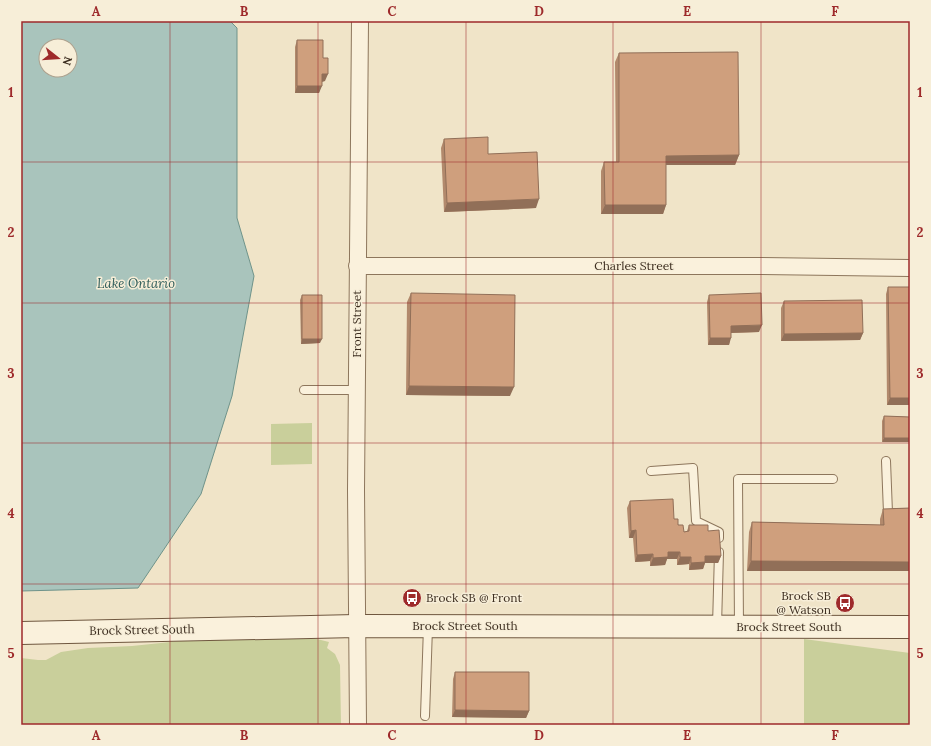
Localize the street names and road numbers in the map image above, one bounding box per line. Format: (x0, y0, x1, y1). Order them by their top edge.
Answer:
street label: Charles Street (594, 258, 674, 273)
street label: Front Street (349, 290, 364, 358)
street label: Brock Street South (412, 618, 518, 633)
street label: Brock Street South (736, 619, 842, 634)
street label: Brock Street South (89, 621, 195, 638)

